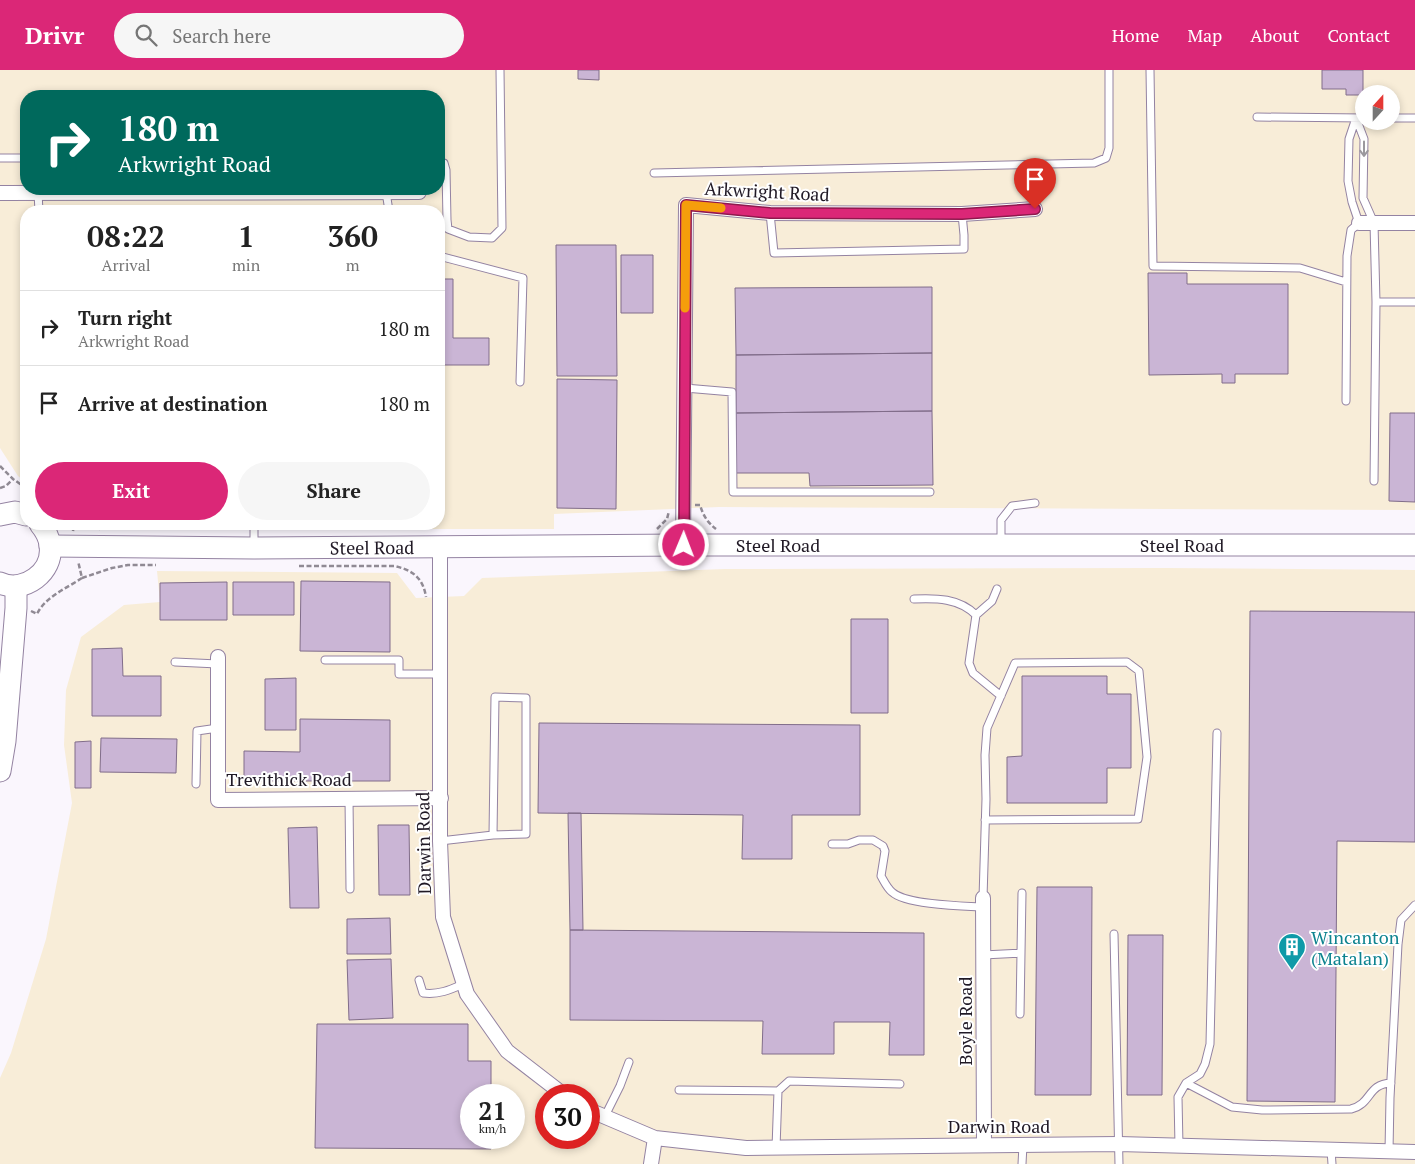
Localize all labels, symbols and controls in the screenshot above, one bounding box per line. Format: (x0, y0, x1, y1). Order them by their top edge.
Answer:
search box (114, 13, 464, 58)
text: Drivr (25, 19, 84, 51)
icon: search (132, 21, 160, 49)
text: Search here (172, 23, 271, 48)
text: Home (1112, 23, 1159, 47)
text: Map (1187, 23, 1222, 47)
text: About (1250, 23, 1299, 47)
text: Contact (1327, 23, 1390, 47)
north arrow (1355, 85, 1400, 130)
map controls (1355, 85, 1400, 130)
text: 180 m (118, 105, 219, 151)
icon: right (35, 110, 100, 175)
one-way arrow (1359, 140, 1369, 157)
text: Arkwright Road (118, 149, 271, 178)
pin (1014, 158, 1056, 209)
icon: arrive (1021, 165, 1049, 193)
street label: Arkwright Road (704, 176, 830, 206)
text: 08:22 (87, 216, 165, 256)
text: 1 (238, 216, 255, 256)
text: 360 (327, 216, 378, 256)
text: Arrival (101, 254, 151, 276)
text: min (232, 254, 260, 276)
text: m (346, 254, 359, 276)
text: Turn right (78, 305, 172, 330)
icon: right (35, 314, 63, 342)
text: 180 m (379, 316, 430, 341)
text: Arkwright Road (78, 330, 189, 352)
icon: arrive (35, 389, 63, 417)
text: Arrive at destination (78, 391, 267, 416)
text: 180 m (379, 391, 430, 416)
button: Exit (35, 462, 228, 520)
button: Share (238, 462, 430, 520)
position arrow (657, 518, 709, 570)
street label: Steel Road (736, 533, 820, 557)
street label: Steel Road (1140, 533, 1224, 557)
street label: Steel Road (330, 535, 414, 559)
street label: Trevithick Road (226, 767, 352, 791)
street label: Darwin Road (410, 791, 436, 895)
place label: Wincanton (Matalan) (1311, 925, 1400, 970)
building icon: Wincanton (Matalan) (1277, 932, 1307, 971)
street label: Boyle Road (953, 977, 977, 1065)
speed limit sign: 30 (535, 1084, 600, 1149)
text: 21 (478, 1094, 507, 1127)
street label: Darwin Road (948, 1114, 1050, 1138)
text: km/h (479, 1121, 506, 1136)

